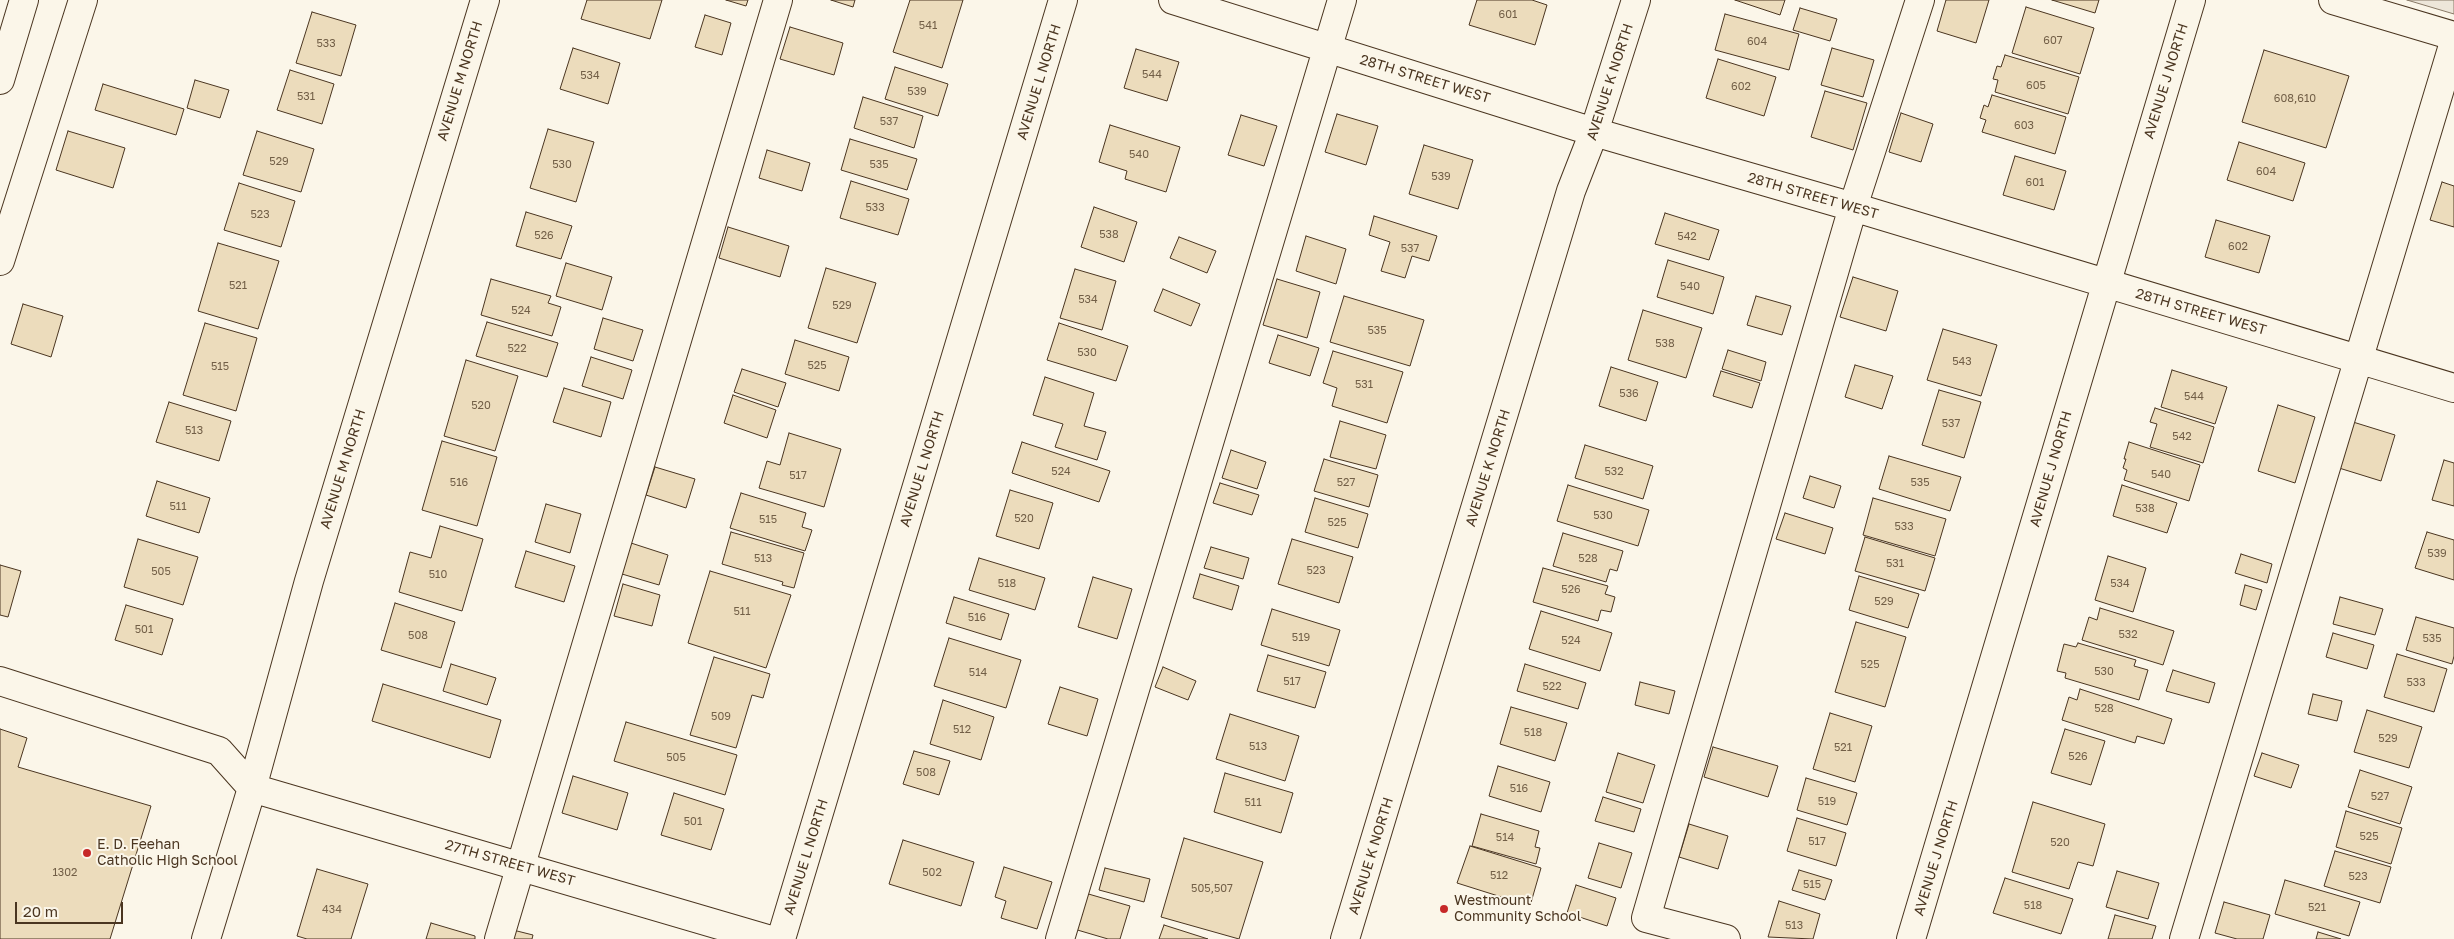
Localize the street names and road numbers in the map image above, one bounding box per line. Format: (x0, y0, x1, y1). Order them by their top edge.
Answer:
street label: AVENUE M NORTH (434, 19, 486, 143)
street label: AVENUE K NORTH (1583, 21, 1637, 143)
street label: AVENUE J NORTH (2140, 21, 2192, 141)
street label: AVENUE L NORTH (1013, 22, 1065, 142)
street label: 28TH STREET WEST (1358, 51, 1492, 107)
street label: 28TH STREET WEST (1746, 169, 1880, 223)
street label: 28TH STREET WEST (2134, 285, 2268, 339)
street label: AVENUE M NORTH (317, 407, 369, 531)
street label: AVENUE K NORTH (1462, 407, 1514, 529)
street label: AVENUE L NORTH (896, 409, 948, 529)
street label: AVENUE J NORTH (2026, 409, 2076, 529)
street label: AVENUE K NORTH (1345, 795, 1397, 917)
street label: AVENUE L NORTH (780, 797, 832, 917)
street label: AVENUE J NORTH (1910, 798, 1962, 918)
street label: 27TH STREET WEST (443, 836, 577, 890)

